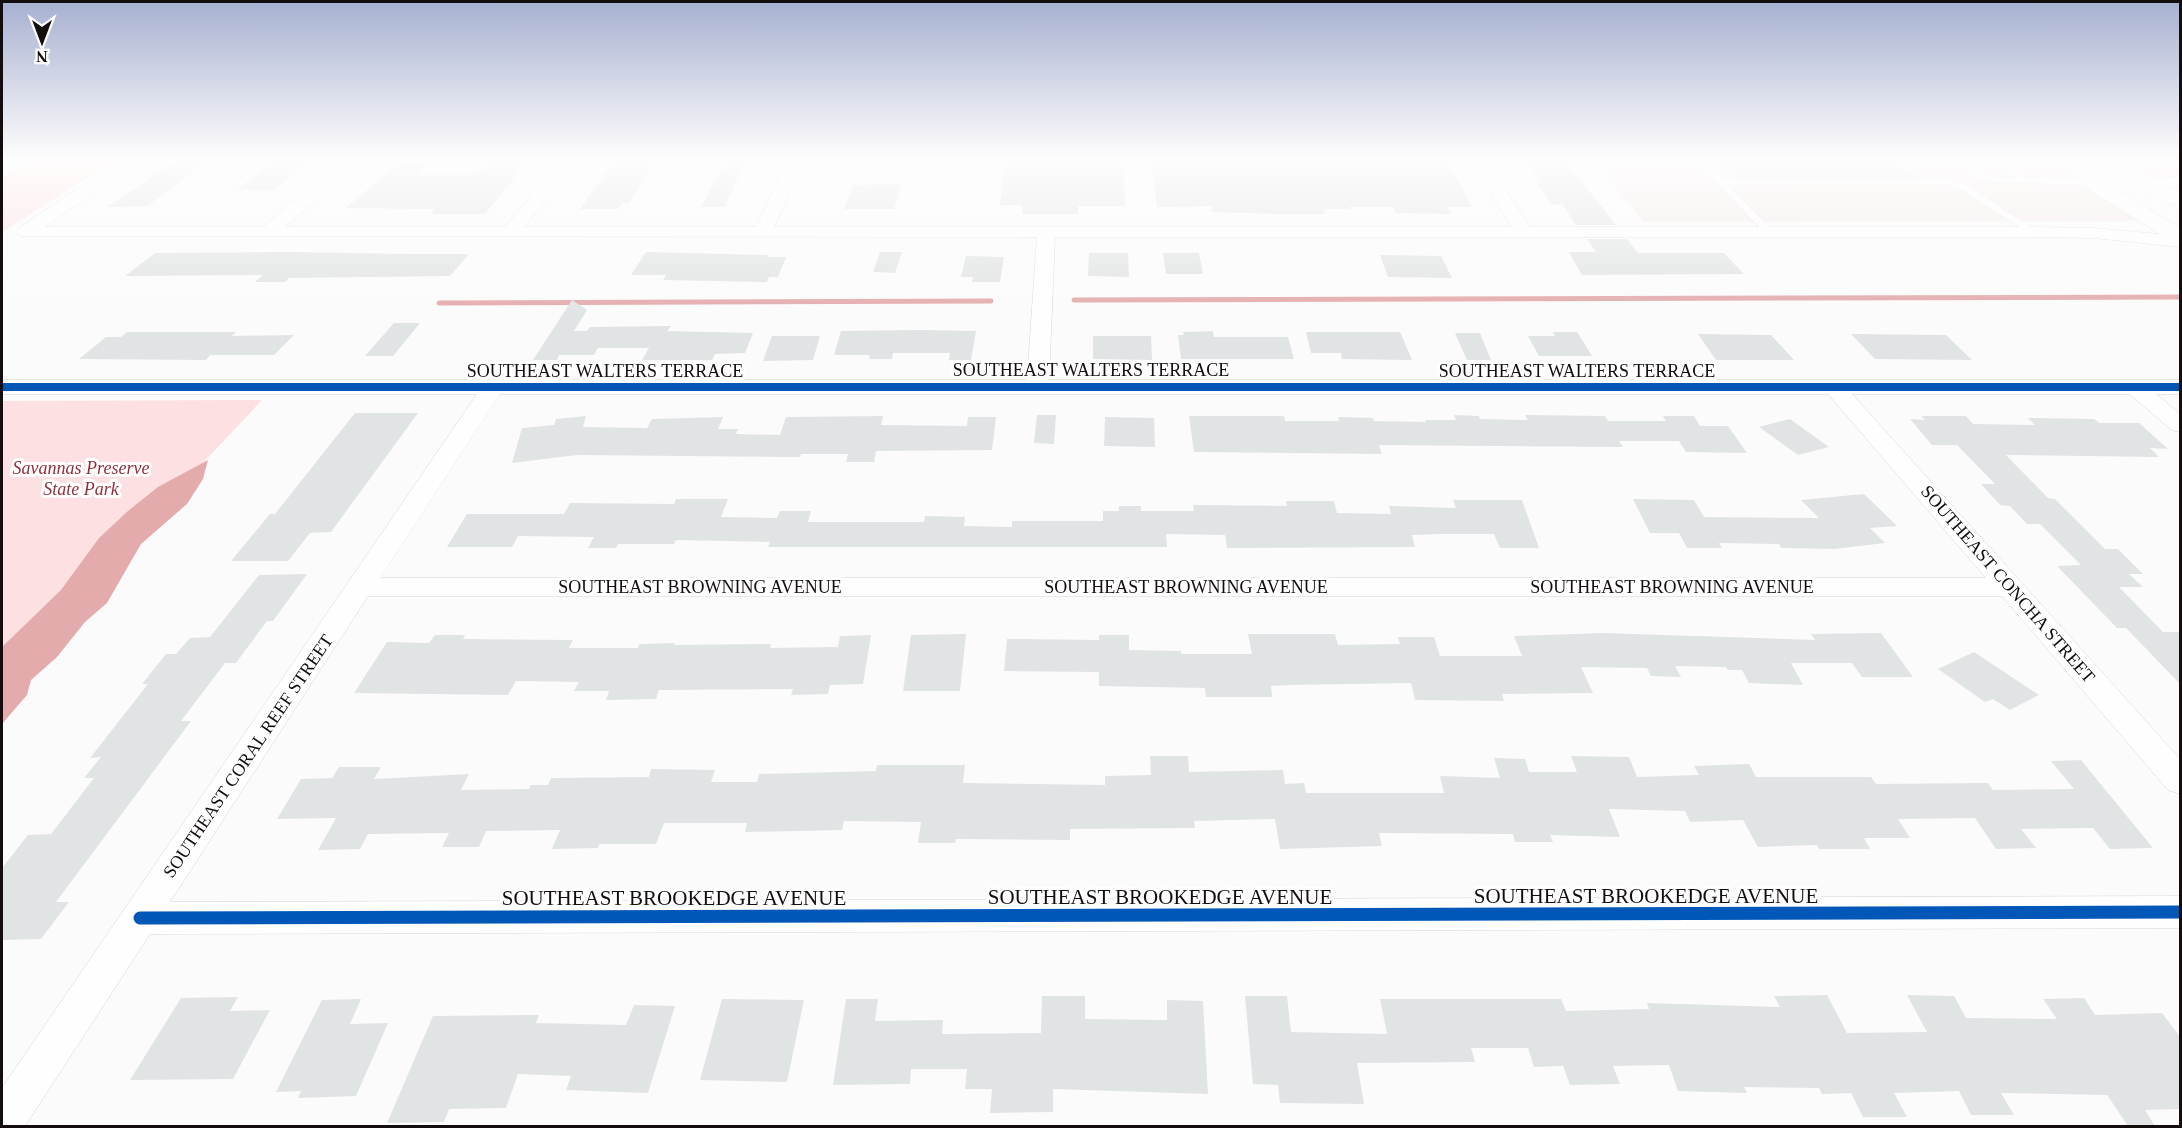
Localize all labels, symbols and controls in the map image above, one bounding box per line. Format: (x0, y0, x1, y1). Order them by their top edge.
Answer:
north arrow (12, 12, 72, 72)
text: N (36, 48, 48, 65)
street label: SOUTHEAST WALTERS TERRACE (953, 360, 1229, 380)
street label: SOUTHEAST WALTERS TERRACE (467, 361, 743, 381)
street label: SOUTHEAST WALTERS TERRACE (1439, 361, 1715, 381)
park label: Savannas Preserve State Park (13, 458, 149, 499)
street label: SOUTHEAST CONCHA STREET (1917, 481, 2099, 687)
street label: SOUTHEAST BROWNING AVENUE (558, 577, 842, 597)
street label: SOUTHEAST BROWNING AVENUE (1044, 577, 1328, 597)
street label: SOUTHEAST BROWNING AVENUE (1530, 577, 1814, 597)
street label: SOUTHEAST CORAL REEF STREET (159, 631, 337, 881)
street label: SOUTHEAST BROOKEDGE AVENUE (1474, 884, 1818, 908)
street label: SOUTHEAST BROOKEDGE AVENUE (988, 885, 1332, 909)
street label: SOUTHEAST BROOKEDGE AVENUE (502, 886, 846, 910)

